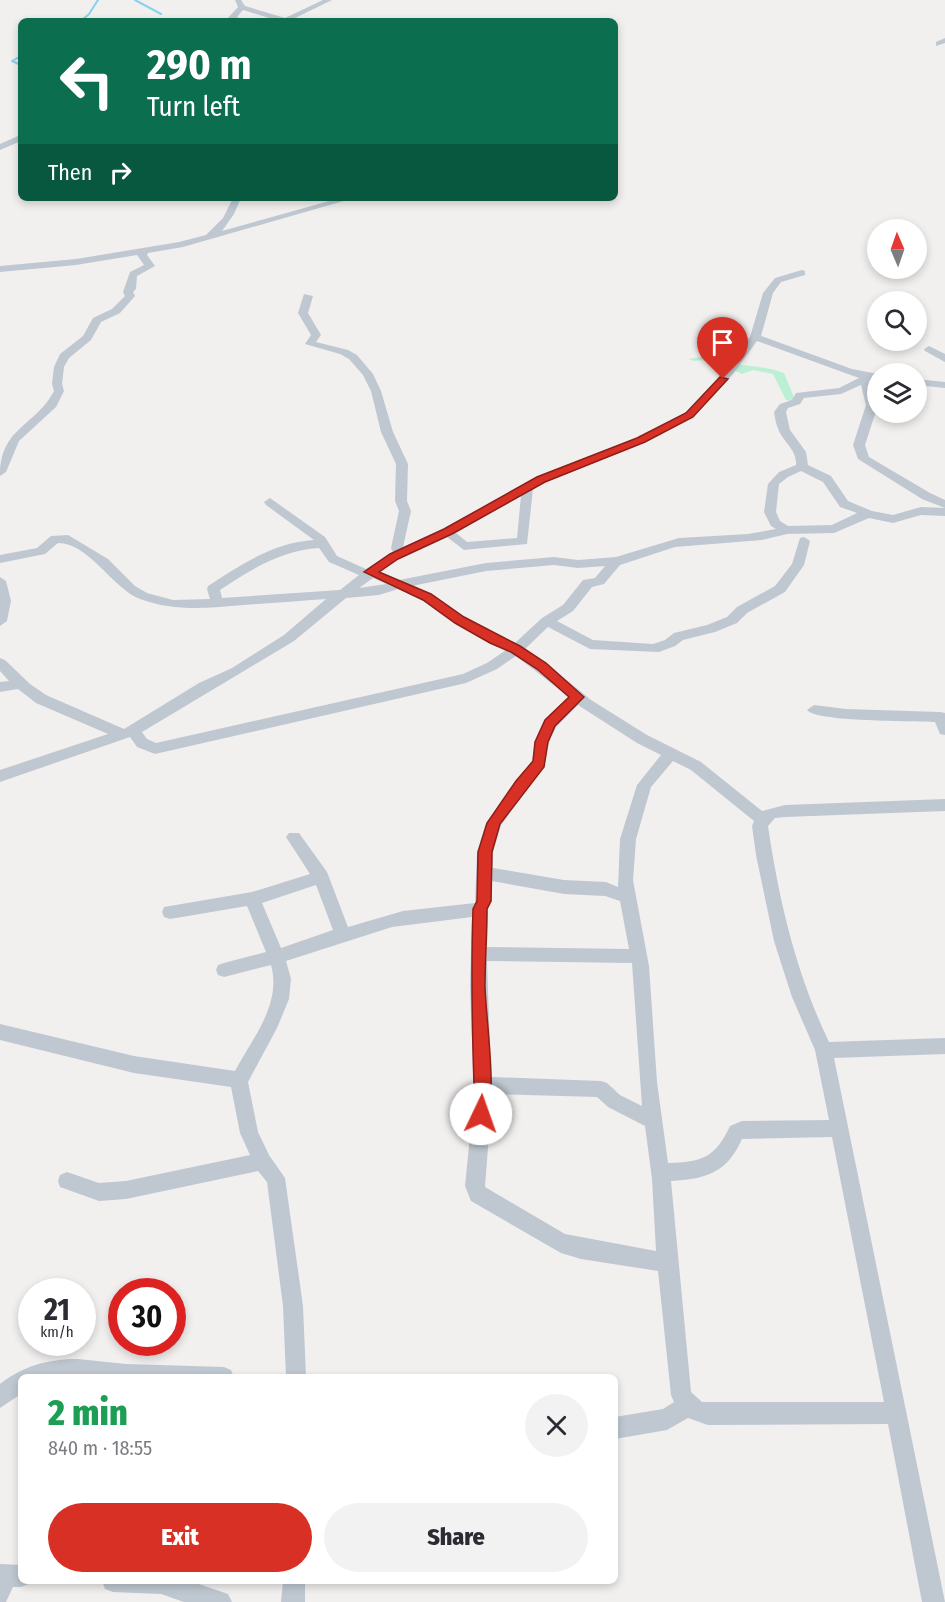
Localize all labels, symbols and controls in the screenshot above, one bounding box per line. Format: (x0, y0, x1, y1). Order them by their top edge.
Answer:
text: 290 m (147, 40, 252, 90)
icon: left (48, 42, 126, 120)
text: Turn left (147, 91, 240, 123)
icon: right (104, 156, 137, 189)
text: Then (48, 159, 92, 186)
north arrow (867, 219, 927, 279)
map controls (867, 219, 927, 423)
button: search (867, 291, 927, 351)
pin (697, 317, 748, 379)
icon: arrive (706, 326, 739, 359)
button: layers (867, 363, 927, 423)
position arrow (449, 1082, 513, 1146)
speed limit sign: 30 (108, 1278, 186, 1356)
text: 21 (44, 1292, 70, 1328)
text: km/h (40, 1323, 74, 1341)
text: 2 min (48, 1391, 128, 1435)
button: close (525, 1394, 588, 1457)
text: 840 m · 18:55 (48, 1436, 152, 1460)
button: Exit (48, 1503, 312, 1572)
button: Share (324, 1503, 588, 1572)

